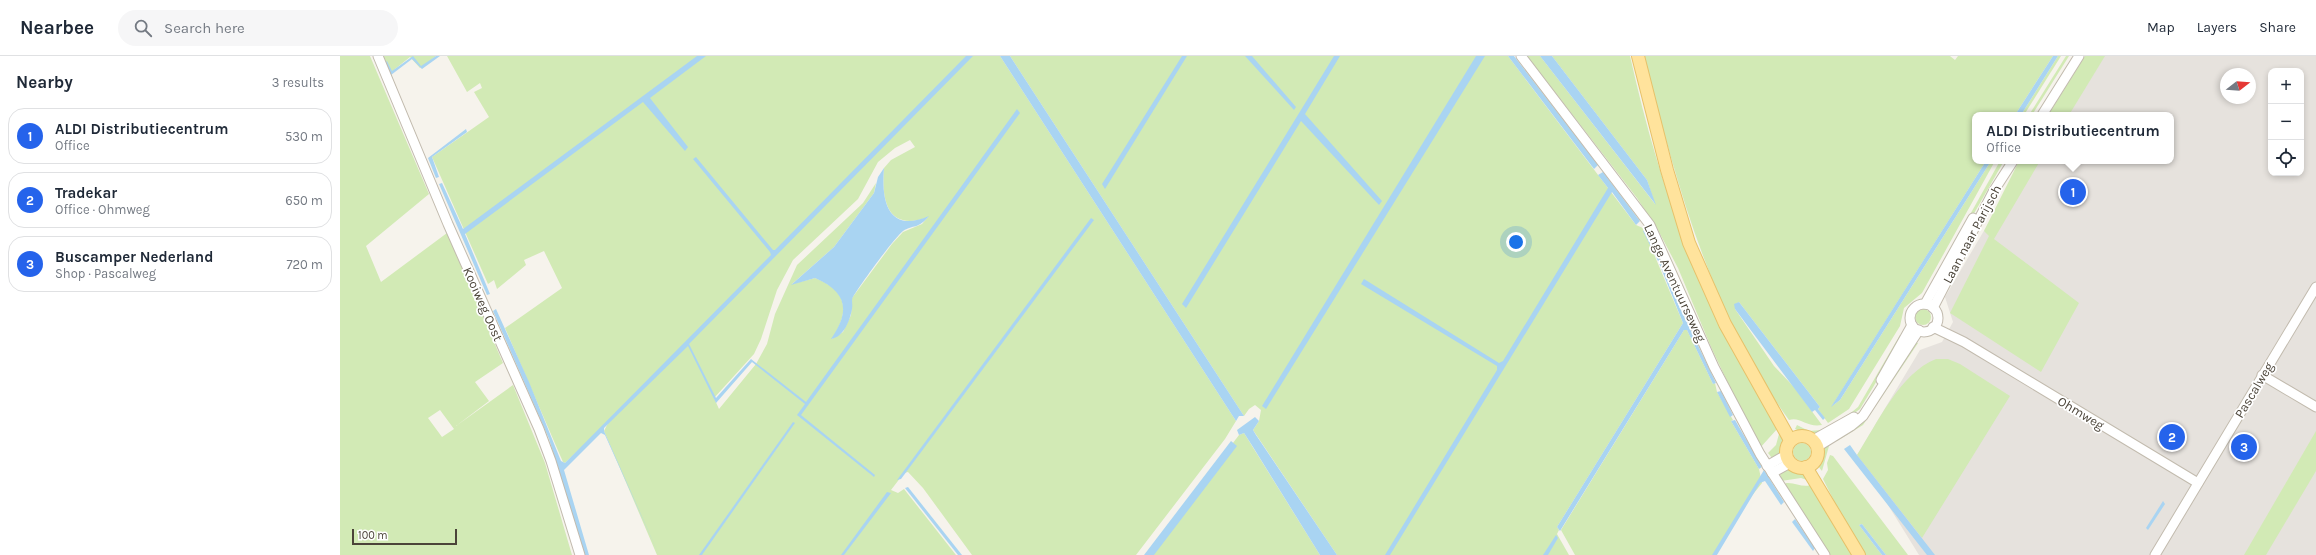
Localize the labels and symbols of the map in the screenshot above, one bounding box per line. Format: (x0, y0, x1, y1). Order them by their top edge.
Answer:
north arrow (2220, 68, 2256, 104)
pin: 1 (2060, 177, 2086, 207)
street label: Laan naar Parijsch (1940, 182, 2004, 286)
street label: Lange Aventuurseweg (1641, 222, 1709, 345)
your location (1506, 232, 1526, 252)
street label: Kooiweg Oost (460, 265, 506, 344)
street label: Pascalweg (2232, 359, 2277, 420)
street label: Ohmweg (2055, 393, 2108, 433)
pin: 2 (2159, 422, 2185, 452)
pin: 3 (2231, 432, 2257, 462)
scale bar (352, 527, 457, 546)

